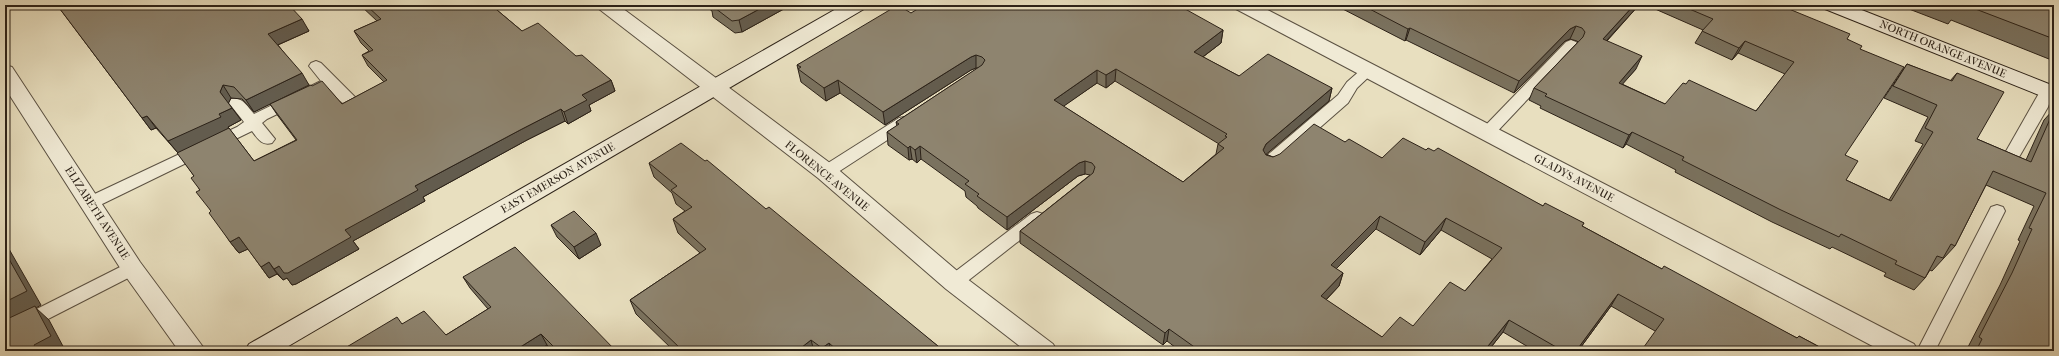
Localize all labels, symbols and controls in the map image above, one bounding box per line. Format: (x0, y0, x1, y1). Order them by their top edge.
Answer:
street label: NORTH ORANGE AVENUE (1878, 18, 2009, 81)
street label: FLORENCE AVENUE (782, 138, 872, 214)
street label: EAST EMERSON AVENUE (499, 140, 618, 216)
street label: GLADYS AVENUE (1532, 151, 1617, 205)
street label: ELIZABETH AVENUE (62, 164, 132, 262)

